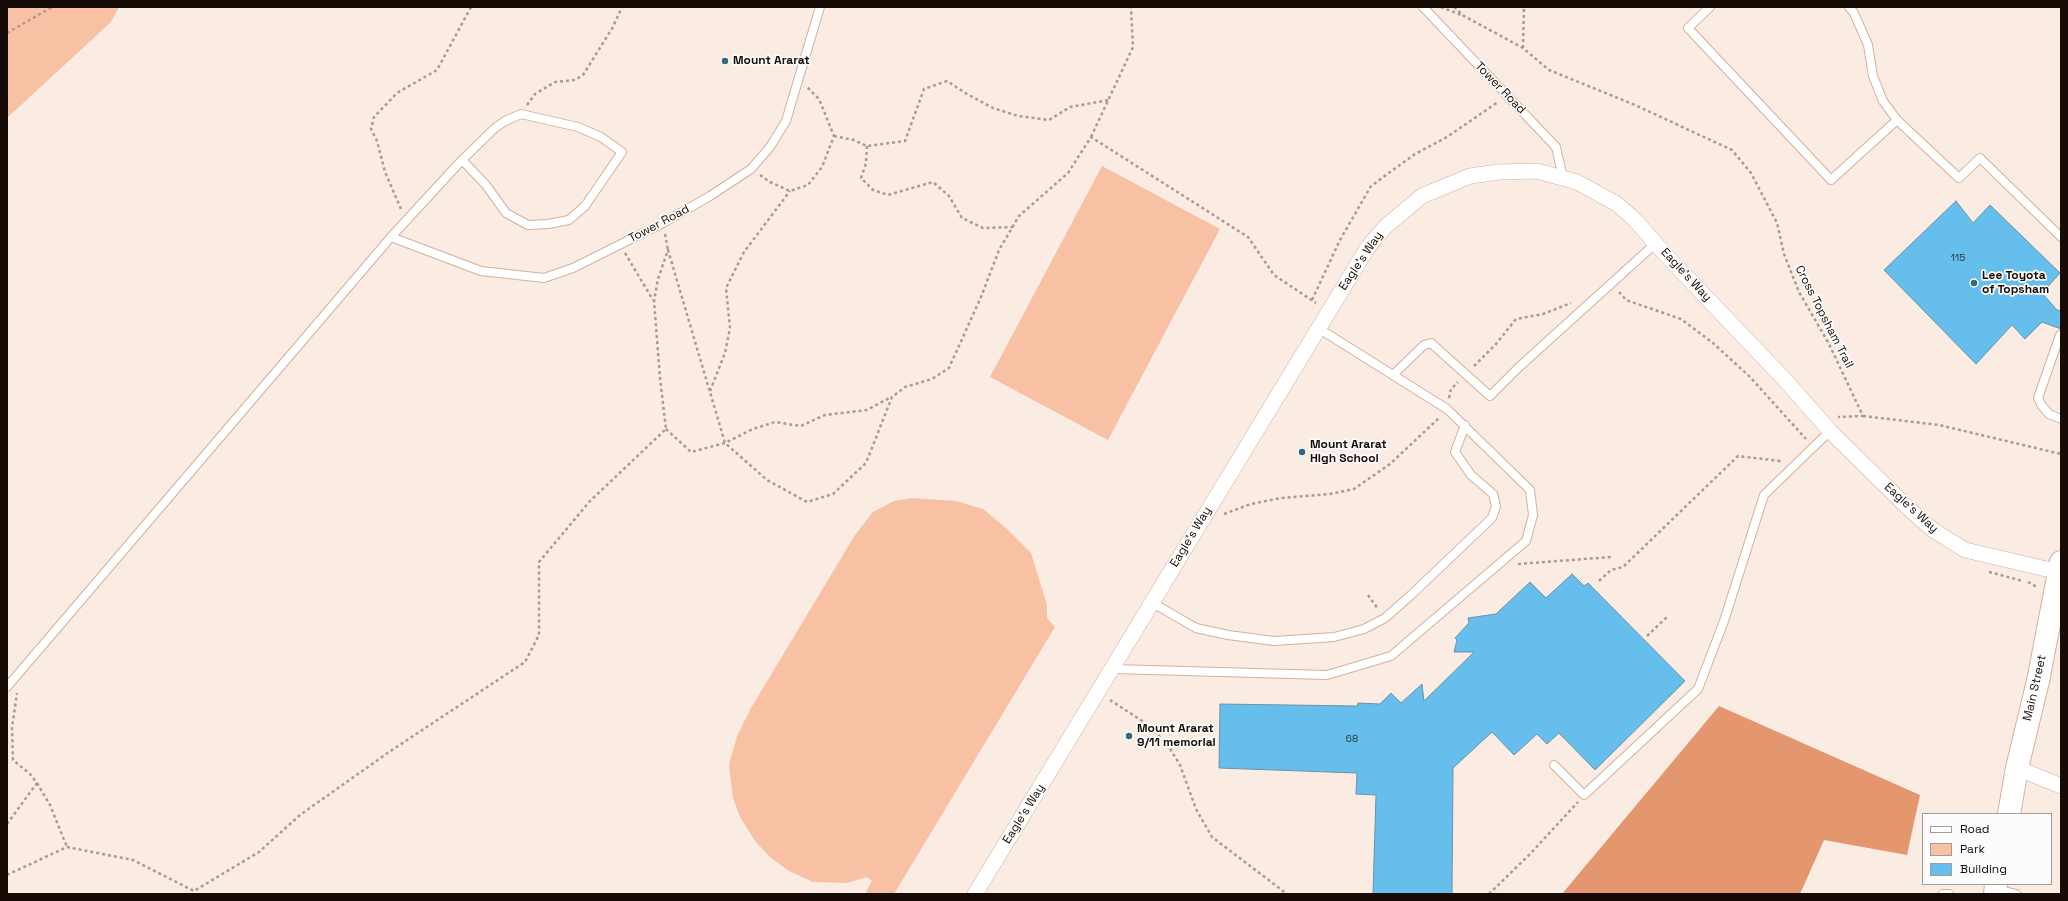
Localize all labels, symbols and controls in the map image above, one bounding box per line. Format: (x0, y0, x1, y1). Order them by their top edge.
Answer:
place label: Mount Ararat (733, 54, 810, 68)
marker: Mount Ararat (720, 56, 730, 66)
street label: Tower Road (1472, 59, 1528, 117)
street label: Tower Road (626, 202, 692, 246)
street label: Eagle's Way (1336, 229, 1386, 293)
street label: Eagle's Way (1658, 245, 1714, 305)
house number: 115 (1951, 252, 1965, 264)
street label: Cross Topsham Trail (1792, 263, 1856, 371)
place label: Lee Toyota of Topsham (1982, 269, 2049, 297)
marker: Lee Toyota of Topsham (1969, 278, 1979, 288)
place label: Mount Ararat High School (1310, 438, 1387, 466)
marker: Mount Ararat High School (1297, 447, 1307, 457)
street label: Eagle's Way (1881, 480, 1941, 536)
street label: Eagle's Way (1167, 504, 1215, 570)
street label: Main Street (2020, 654, 2050, 722)
place label: Mount Ararat 9/11 memorial (1137, 722, 1216, 750)
marker: Mount Ararat 9/11 memorial (1124, 731, 1134, 741)
house number: 68 (1346, 733, 1358, 745)
street label: Eagle's Way (1000, 781, 1048, 847)
legend (1922, 813, 2052, 885)
text: Road (1960, 821, 1989, 837)
text: Park (1960, 841, 1985, 857)
text: Building (1960, 861, 2007, 877)

